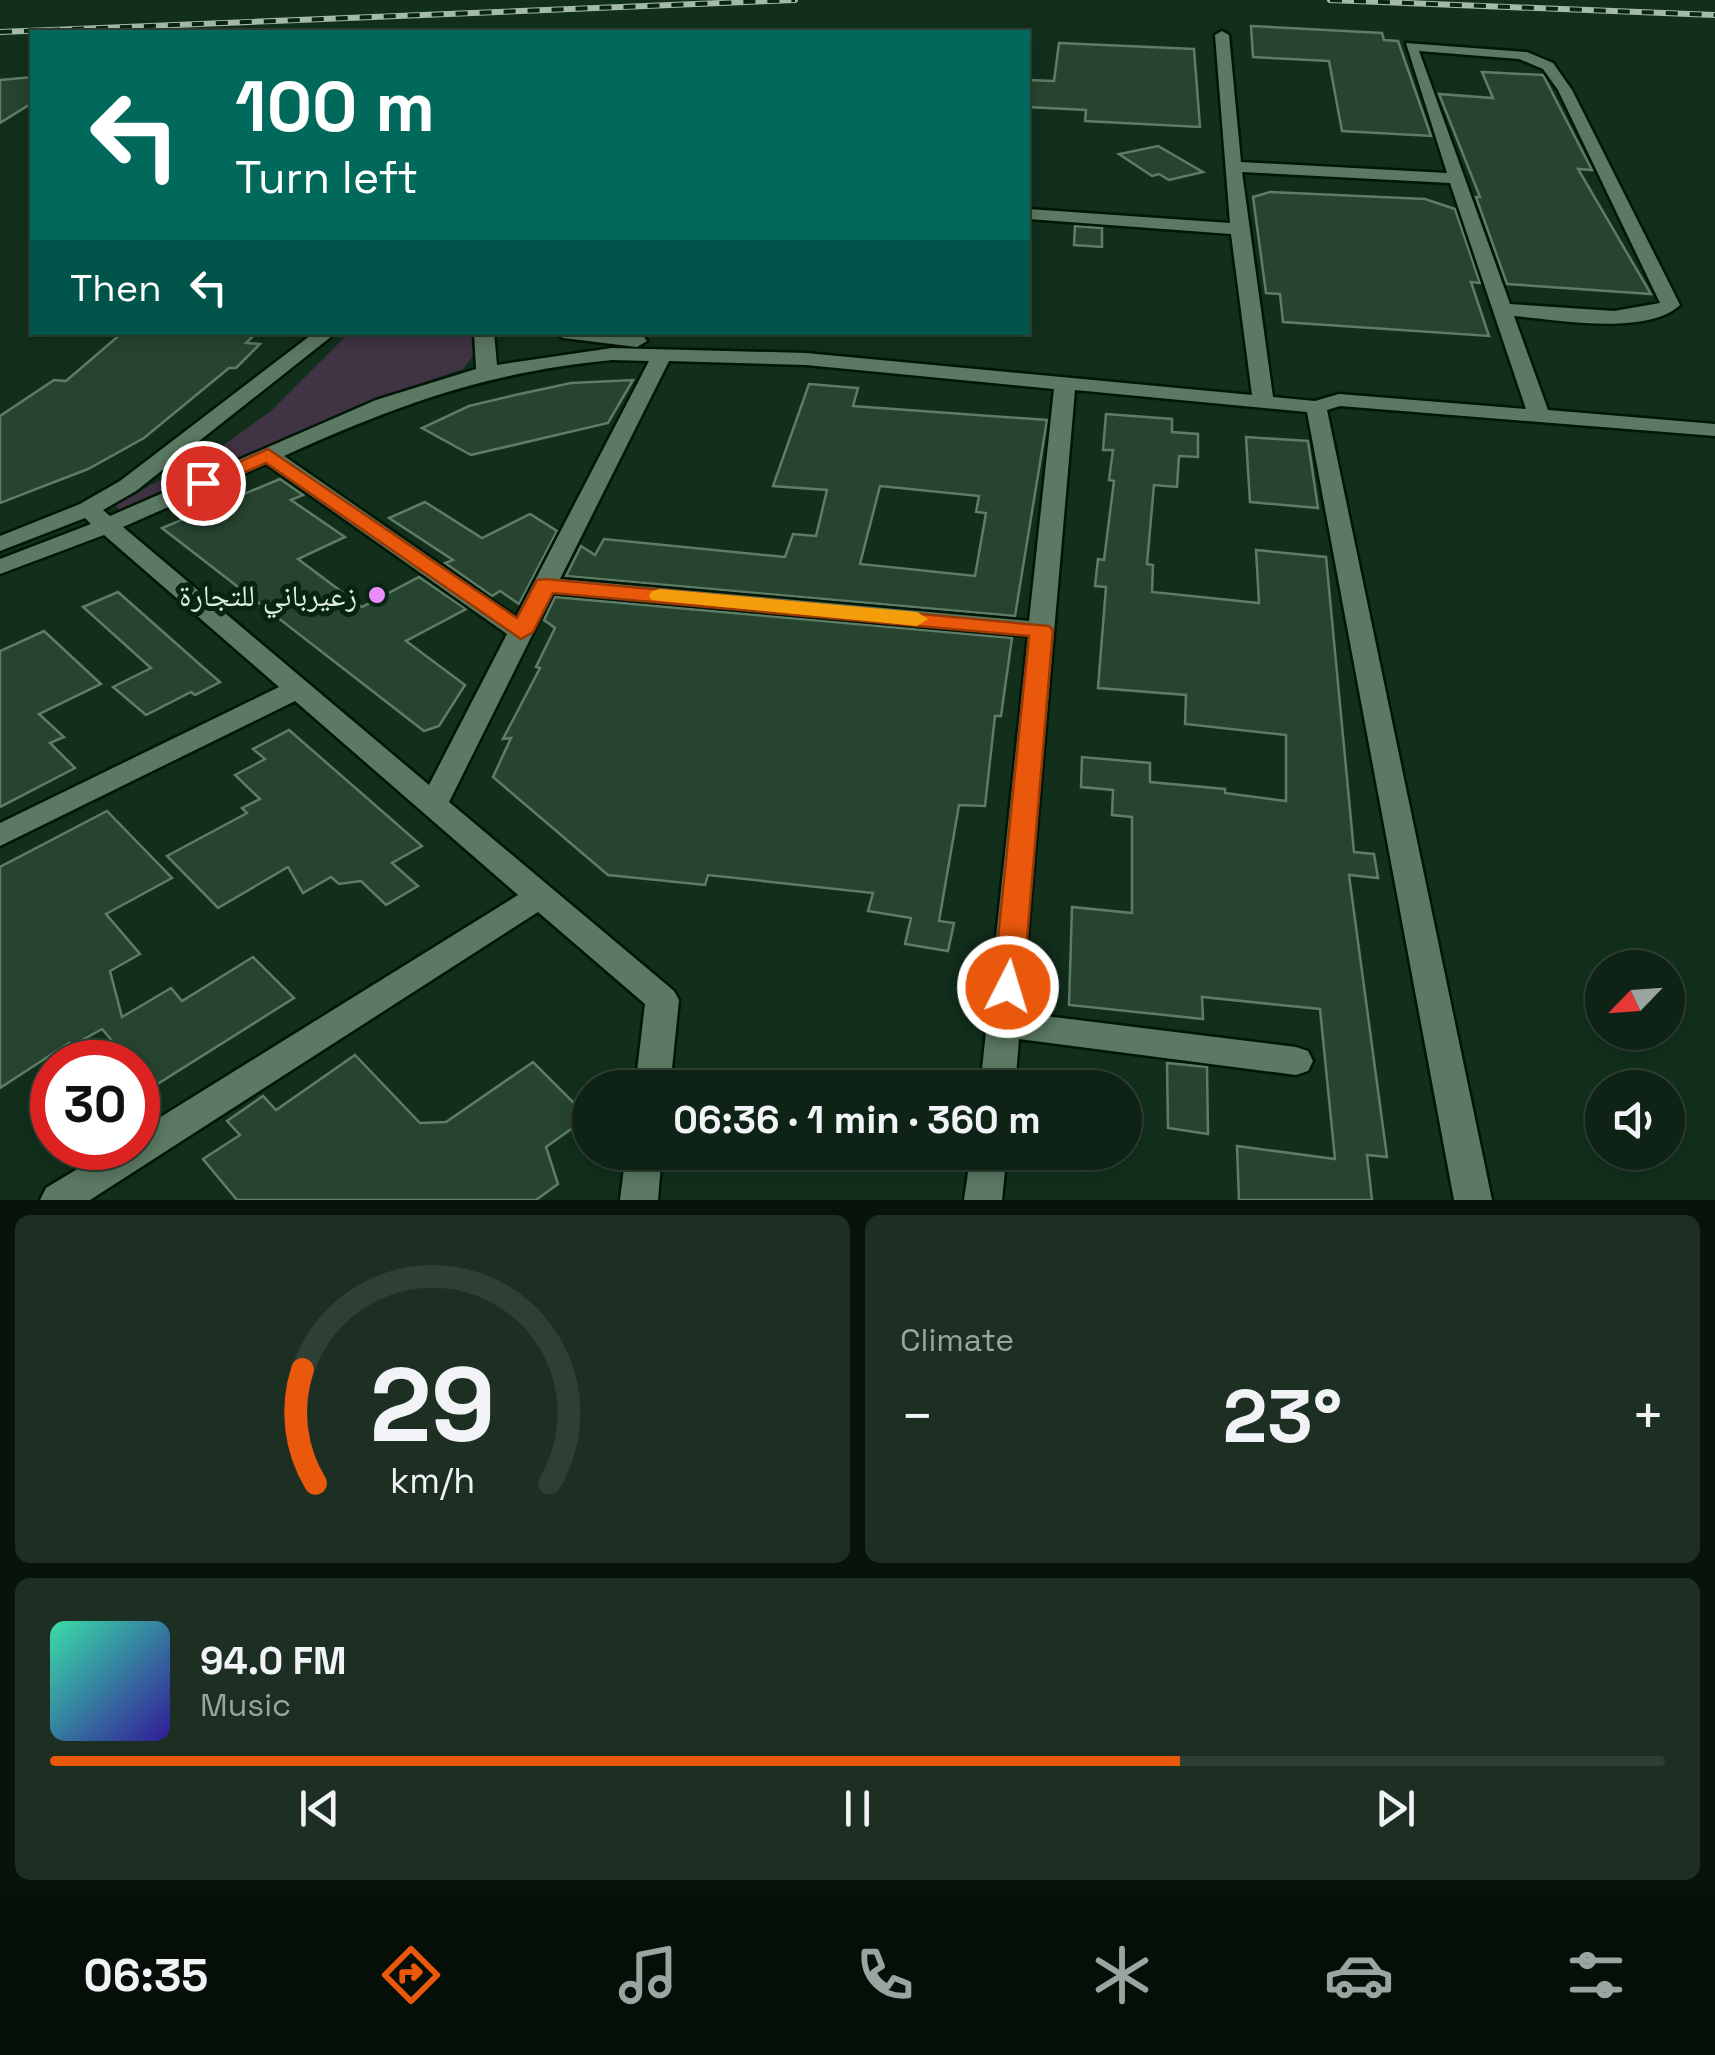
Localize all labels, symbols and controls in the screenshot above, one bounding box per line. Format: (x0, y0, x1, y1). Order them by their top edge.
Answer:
text: 100 m (235, 62, 435, 151)
icon: left (70, 70, 200, 200)
text: Turn left (235, 149, 418, 206)
icon: left (181, 260, 236, 315)
text: Then (70, 264, 161, 312)
pin (161, 441, 246, 526)
icon: arrive (176, 456, 231, 511)
place label: زعيرباني للتجارة (179, 576, 357, 619)
marker: زعيرباني للتجارة (366, 584, 388, 606)
position arrow (956, 935, 1060, 1039)
north arrow (1585, 950, 1685, 1050)
map controls (1585, 950, 1685, 1170)
speed limit sign: 30 (30, 1040, 160, 1170)
button: sound (1585, 1070, 1685, 1170)
text: 06:36 · 1 min · 360 m (673, 1096, 1041, 1144)
text: Climate (900, 1320, 1014, 1360)
text: 29 (370, 1339, 495, 1471)
text: 23° (1223, 1368, 1342, 1464)
text: − (900, 1381, 934, 1451)
text: + (1631, 1381, 1665, 1451)
text: km/h (390, 1458, 475, 1503)
text: 94.0 FM (200, 1637, 347, 1685)
text: Music (200, 1685, 291, 1725)
icon: previous (292, 1781, 347, 1836)
icon: pause (830, 1781, 885, 1836)
icon: next (1368, 1781, 1423, 1836)
icon: directions (376, 1940, 446, 2010)
icon: music (613, 1940, 683, 2010)
icon: phone (850, 1940, 920, 2010)
icon: climate (1087, 1940, 1157, 2010)
icon: car (1324, 1940, 1394, 2010)
icon: filters (1561, 1940, 1631, 2010)
text: 06:35 (84, 1947, 208, 2004)

